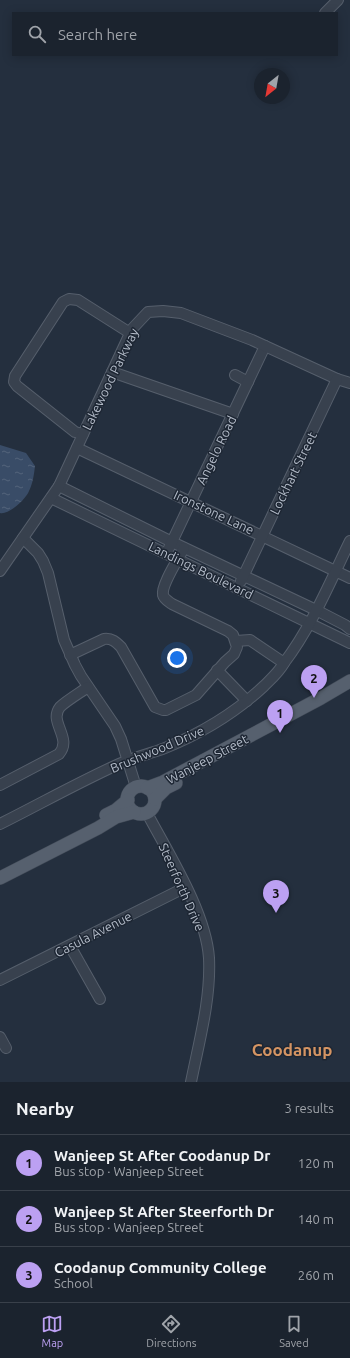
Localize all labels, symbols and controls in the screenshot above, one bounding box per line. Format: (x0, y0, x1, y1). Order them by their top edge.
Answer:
search box (12, 12, 338, 56)
icon: search (26, 23, 48, 45)
text: Search here (58, 26, 137, 43)
north arrow (254, 68, 290, 104)
street label: Lakewood Parkway (79, 326, 141, 432)
street label: Angelo Road (193, 413, 239, 487)
street label: Lockhart Street (267, 429, 319, 517)
street label: Ironstone Lane (172, 487, 256, 537)
street label: Landings Boulevard (147, 539, 255, 601)
your location (167, 648, 187, 668)
pin: 2 (301, 665, 327, 698)
pin: 1 (267, 700, 293, 733)
street label: Brushwood Drive (108, 723, 206, 775)
street label: Wanjeep Street (164, 732, 250, 786)
street label: Steerforth Drive (156, 841, 208, 933)
pin: 3 (263, 880, 289, 913)
street label: Casula Avenue (52, 909, 134, 959)
district label: Coodanup (252, 1040, 332, 1059)
text: Nearby (16, 1099, 74, 1118)
text: 3 results (284, 1101, 334, 1115)
text: Wanjeep St After Coodanup Dr (54, 1147, 270, 1164)
text: 1 (25, 1156, 33, 1170)
text: 120 m (298, 1156, 334, 1170)
text: Bus stop · Wanjeep Street (54, 1164, 204, 1178)
text: Wanjeep St After Steerforth Dr (54, 1203, 274, 1220)
text: 2 (25, 1212, 33, 1226)
text: 140 m (298, 1212, 334, 1226)
text: Bus stop · Wanjeep Street (54, 1220, 204, 1234)
text: Coodanup Community College (54, 1259, 267, 1276)
text: 3 (25, 1268, 33, 1282)
text: 260 m (298, 1268, 334, 1282)
text: School (54, 1276, 93, 1290)
tab: Map (41, 1313, 63, 1349)
tab: Directions (146, 1313, 197, 1349)
tab: Saved (279, 1313, 309, 1349)

